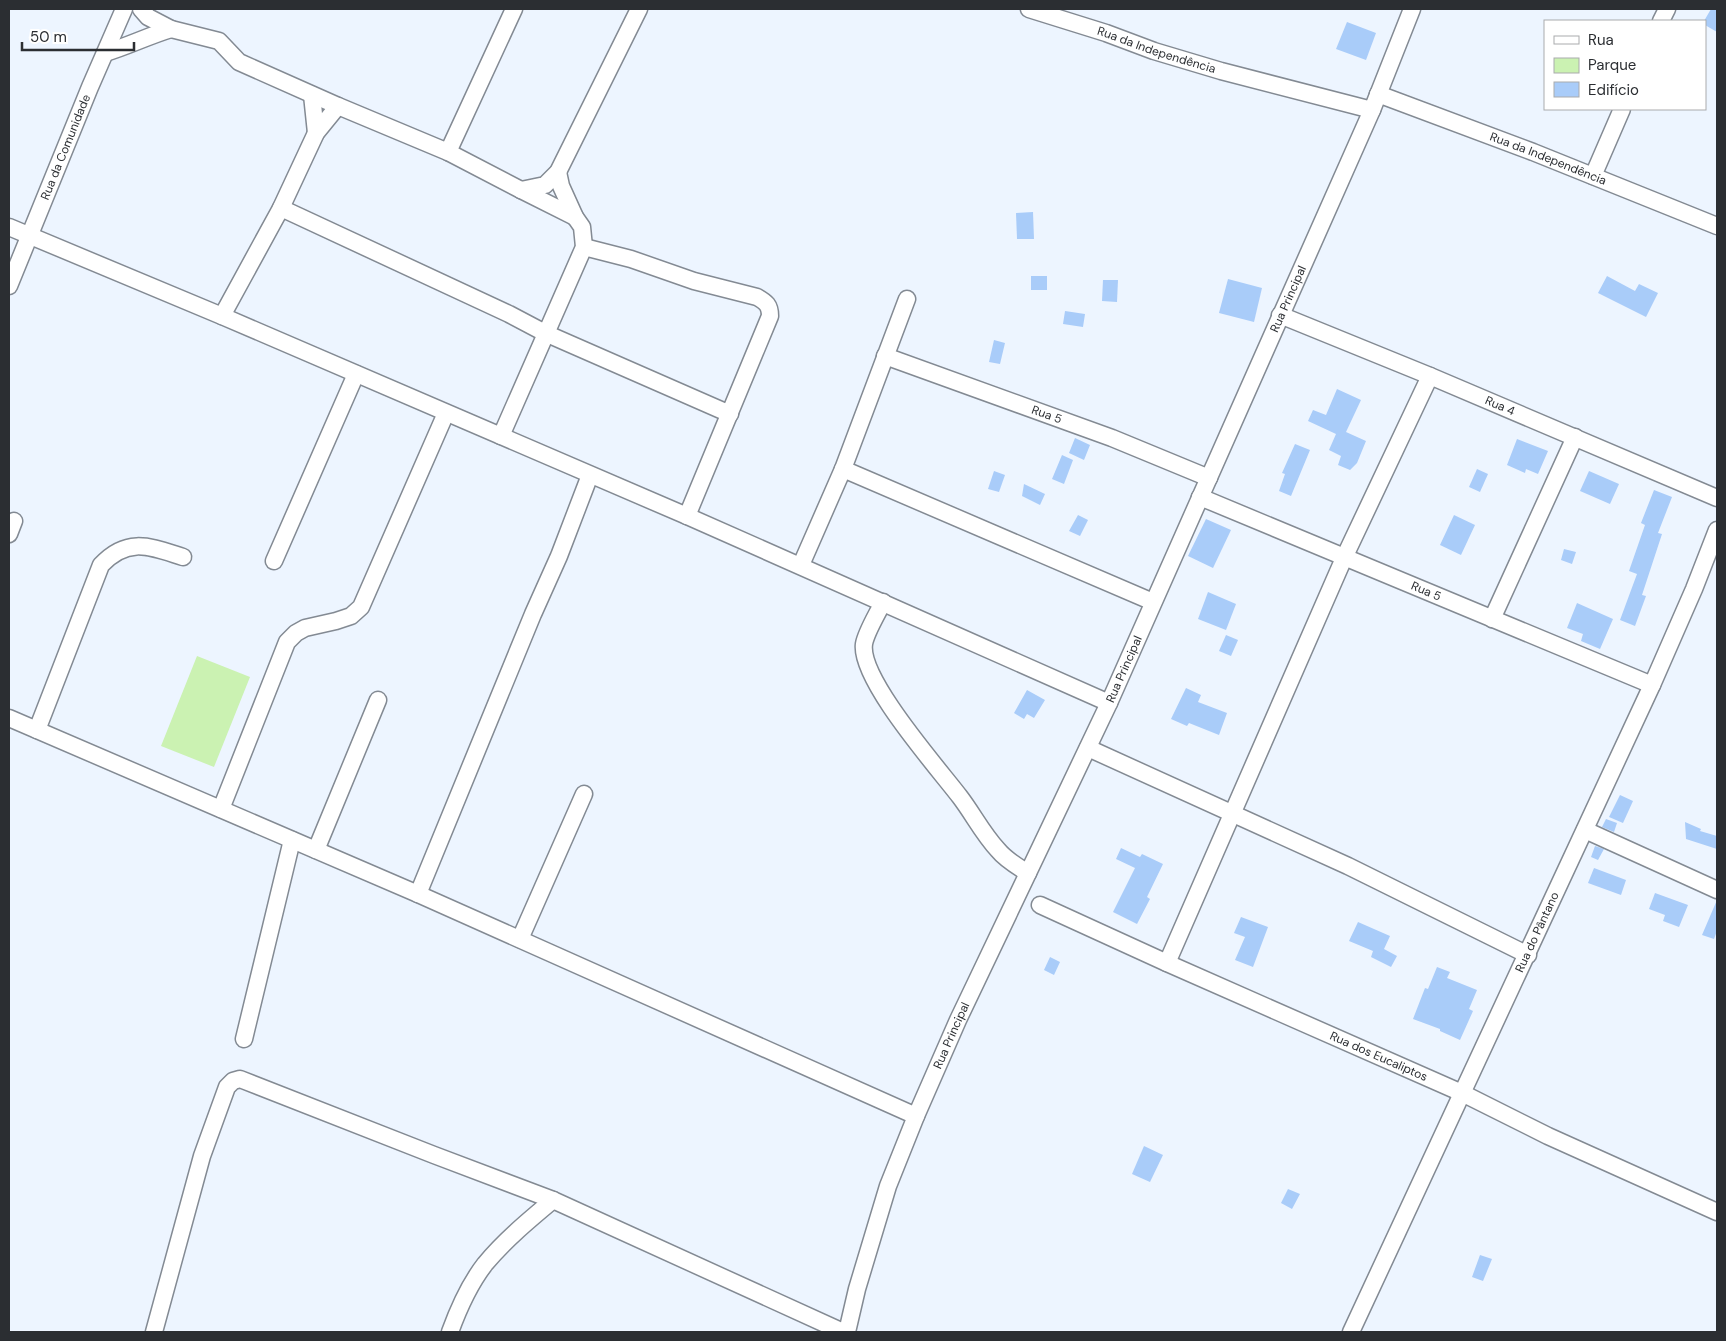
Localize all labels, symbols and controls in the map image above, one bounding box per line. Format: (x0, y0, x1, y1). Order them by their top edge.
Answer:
scale bar (22, 20, 135, 52)
legend (1544, 20, 1706, 110)
street label: Rua da Independência (1095, 23, 1218, 77)
text: 50 m (30, 27, 67, 47)
text: Rua (1588, 30, 1614, 50)
text: Parque (1588, 55, 1636, 75)
text: Edifício (1588, 80, 1639, 100)
street label: Rua da Comunidade (37, 92, 94, 202)
street label: Rua da Independência (1488, 129, 1609, 189)
street label: Rua Principal (1266, 263, 1310, 335)
street label: Rua 4 (1483, 392, 1517, 419)
street label: Rua 5 (1029, 402, 1064, 427)
street label: Rua 5 (1409, 578, 1444, 604)
street label: Rua Principal (1102, 633, 1146, 705)
street label: Rua do Pântano (1511, 889, 1563, 975)
street label: Rua Principal (930, 1000, 973, 1071)
street label: Rua dos Eucaliptos (1327, 1028, 1430, 1085)

